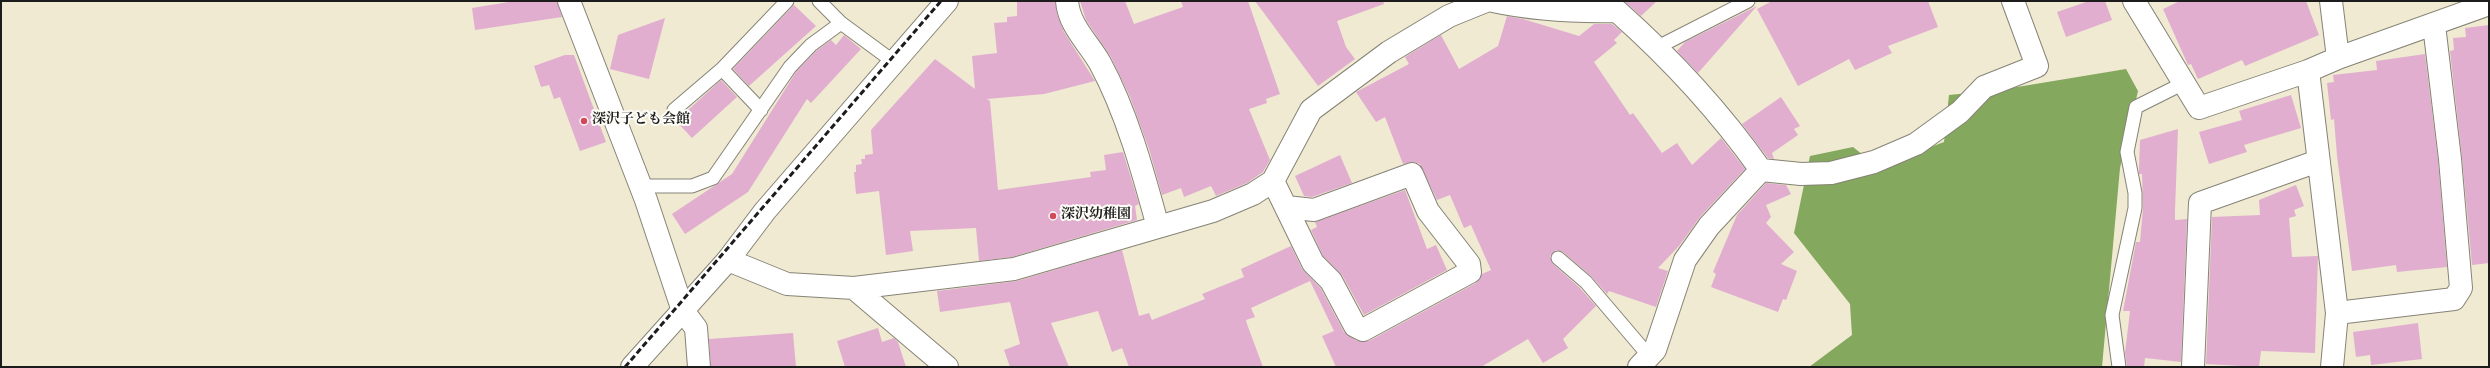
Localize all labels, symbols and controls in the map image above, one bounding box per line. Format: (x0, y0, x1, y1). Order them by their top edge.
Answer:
place label: 深沢子ども会館 (592, 113, 690, 129)
marker: 深沢子ども会館 (579, 116, 589, 126)
place label: 深沢幼稚園 (1061, 208, 1131, 224)
marker: 深沢幼稚園 (1048, 211, 1058, 221)

